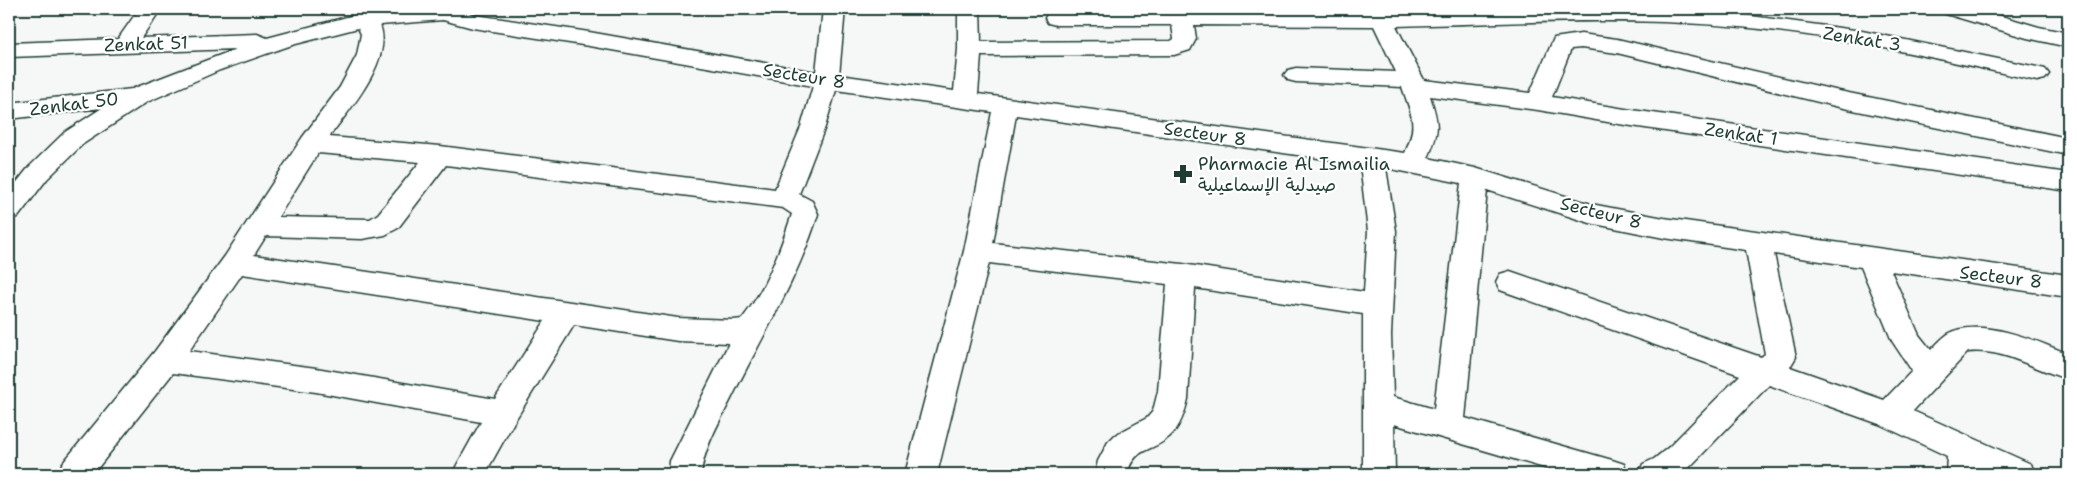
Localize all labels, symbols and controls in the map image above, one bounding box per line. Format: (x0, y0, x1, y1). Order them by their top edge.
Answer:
street label: Zenkat 3 (1821, 21, 1903, 57)
street label: Zenkat 51 (104, 31, 188, 57)
street label: Secteur 8 (761, 58, 847, 94)
street label: Zenkat 50 (28, 87, 120, 121)
street label: Secteur 8 (1162, 116, 1248, 152)
street label: Zenkat 1 (1703, 117, 1779, 151)
place label: Pharmacie Al Ismailia صيدلية الإسماعيلية (1198, 152, 1390, 197)
pharmacy icon: Pharmacie Al Ismailia صيدلية الإسماعيلية (1172, 163, 1194, 185)
street label: Secteur 8 (1558, 191, 1644, 235)
street label: Secteur 8 (1958, 260, 2044, 294)

